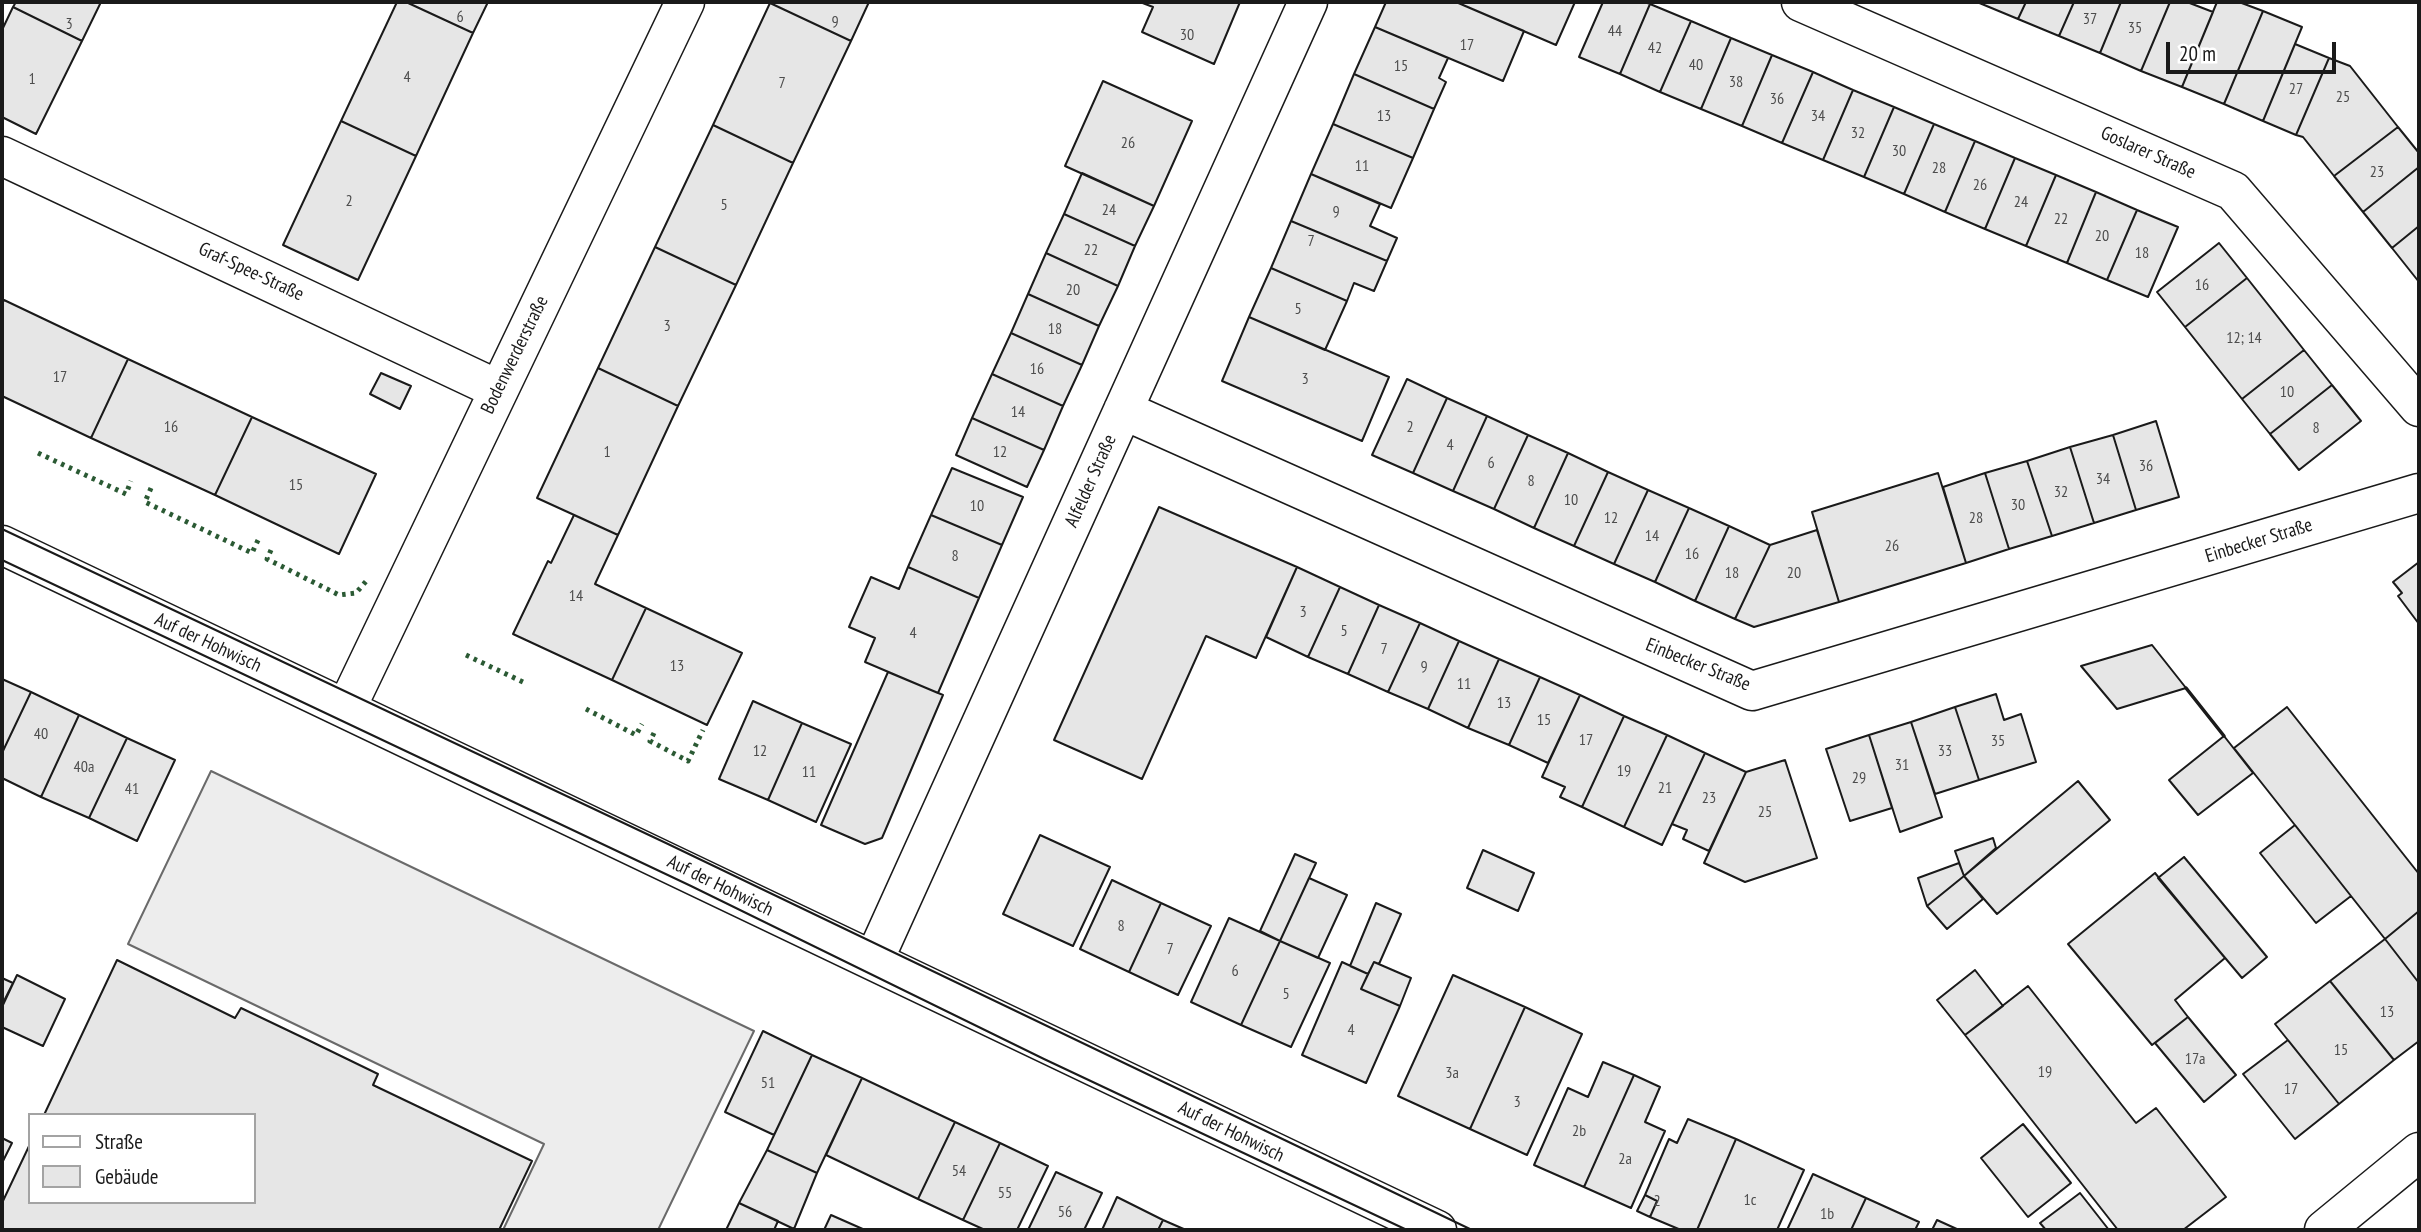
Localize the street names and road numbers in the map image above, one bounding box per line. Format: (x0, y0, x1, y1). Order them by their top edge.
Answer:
street label: Goslarer Straße (2097, 122, 2199, 184)
street label: Graf-Spee-Straße (195, 238, 307, 306)
street label: Bodenwerderstraße (477, 292, 553, 418)
street label: Alfelder Straße (1060, 431, 1122, 531)
street label: Einbecker Straße (2203, 514, 2315, 568)
street label: Auf der Hohwisch (151, 608, 265, 678)
street label: Einbecker Straße (1642, 634, 1754, 696)
street label: Auf der Hohwisch (663, 851, 777, 921)
street label: Auf der Hohwisch (1174, 1097, 1288, 1167)

